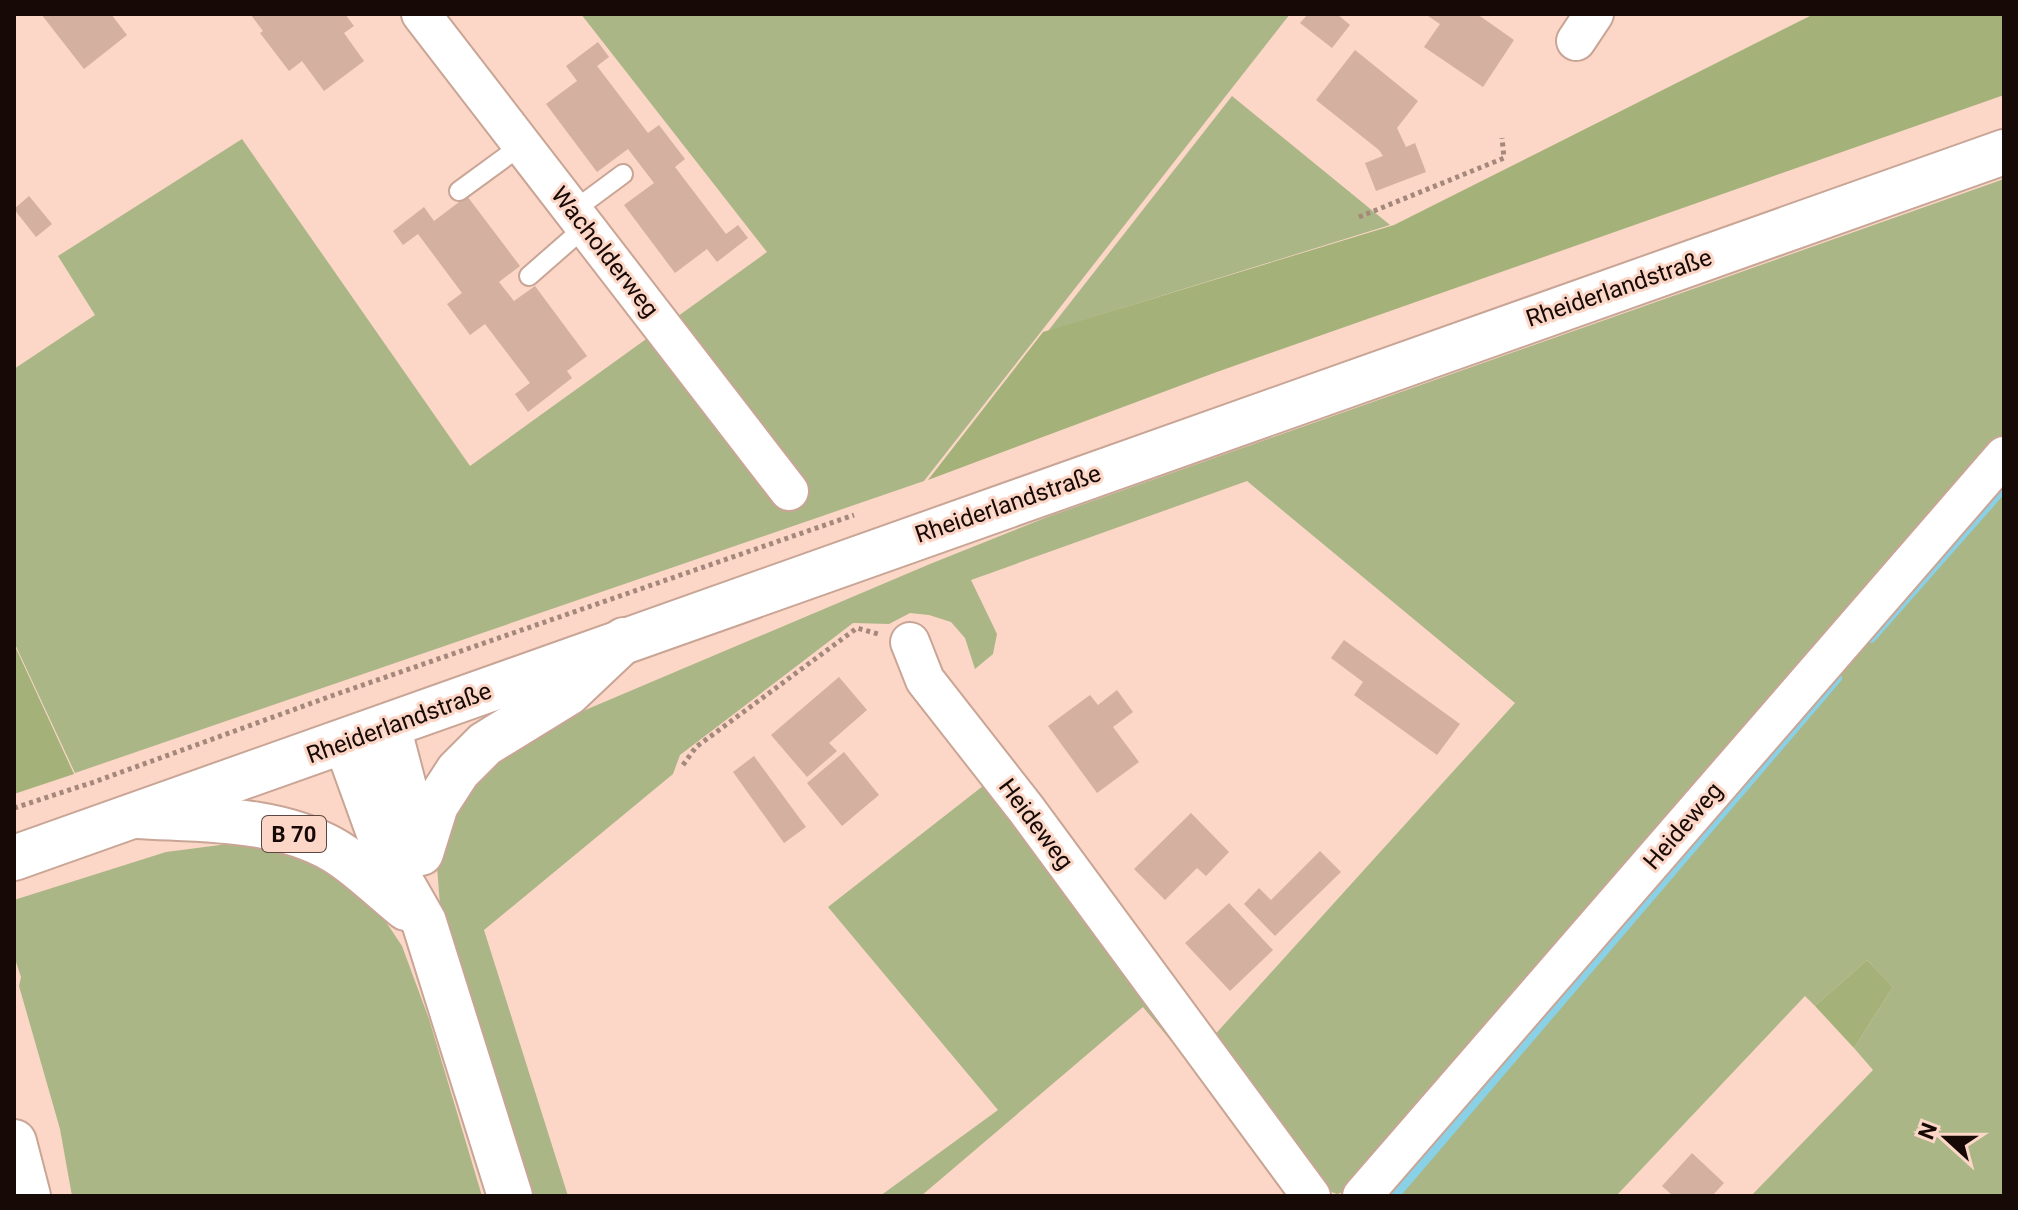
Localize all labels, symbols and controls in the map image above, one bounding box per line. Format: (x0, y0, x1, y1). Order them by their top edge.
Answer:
street label: Wacholderweg (545, 181, 665, 323)
street label: Rheiderlandstraße (1522, 243, 1716, 333)
street label: Rheiderlandstraße (911, 459, 1105, 549)
street label: Rheiderlandstraße (303, 677, 495, 769)
street label: Heideweg (993, 773, 1079, 875)
street label: Heideweg (1638, 777, 1728, 875)
road number: B 70 (262, 816, 326, 852)
north arrow (1906, 1098, 1986, 1178)
text: N (1913, 1119, 1942, 1143)

